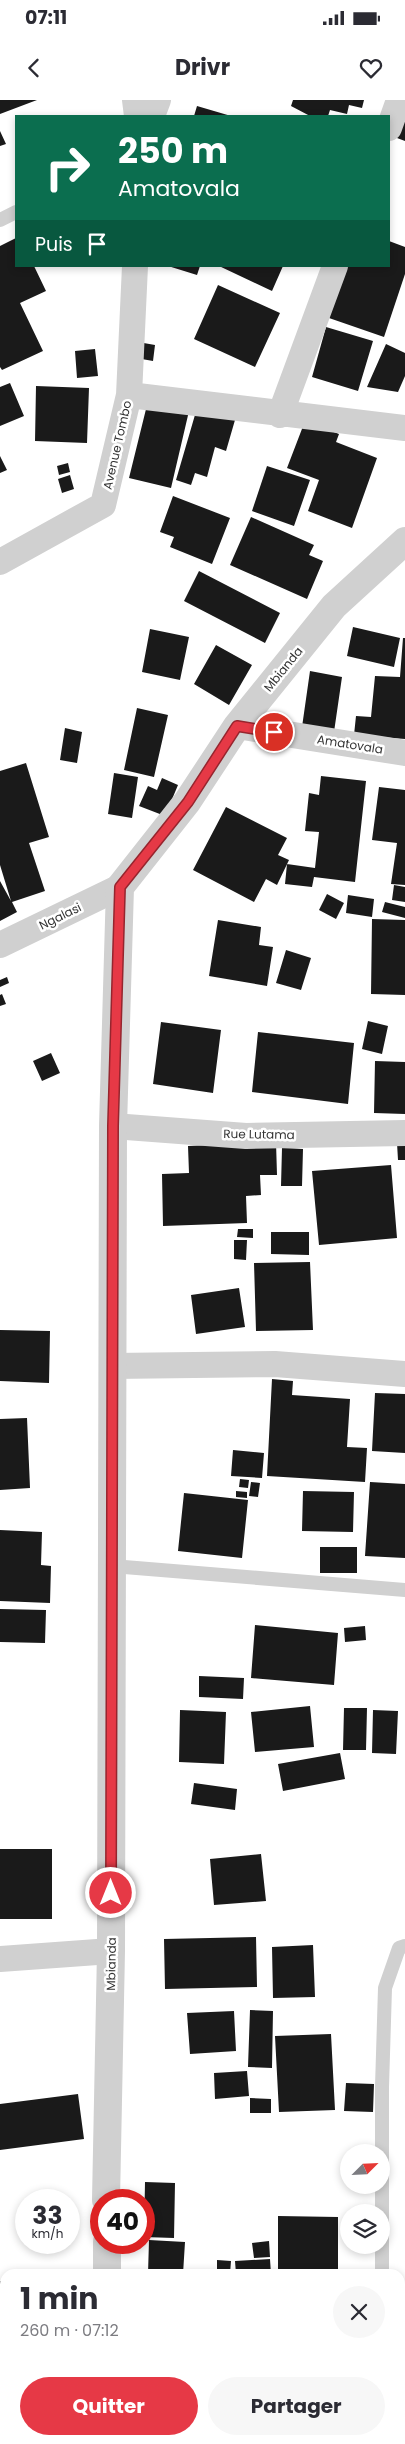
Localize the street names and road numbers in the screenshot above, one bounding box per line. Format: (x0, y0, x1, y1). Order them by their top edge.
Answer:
street label: Avenue Tombo (99, 399, 136, 491)
street label: Mbianda (260, 643, 306, 695)
street label: Amatovala (316, 730, 384, 758)
street label: Ngalasi (36, 898, 84, 933)
street label: Rue Lutama (223, 1125, 295, 1143)
street label: Mbianda (102, 1937, 120, 1991)

